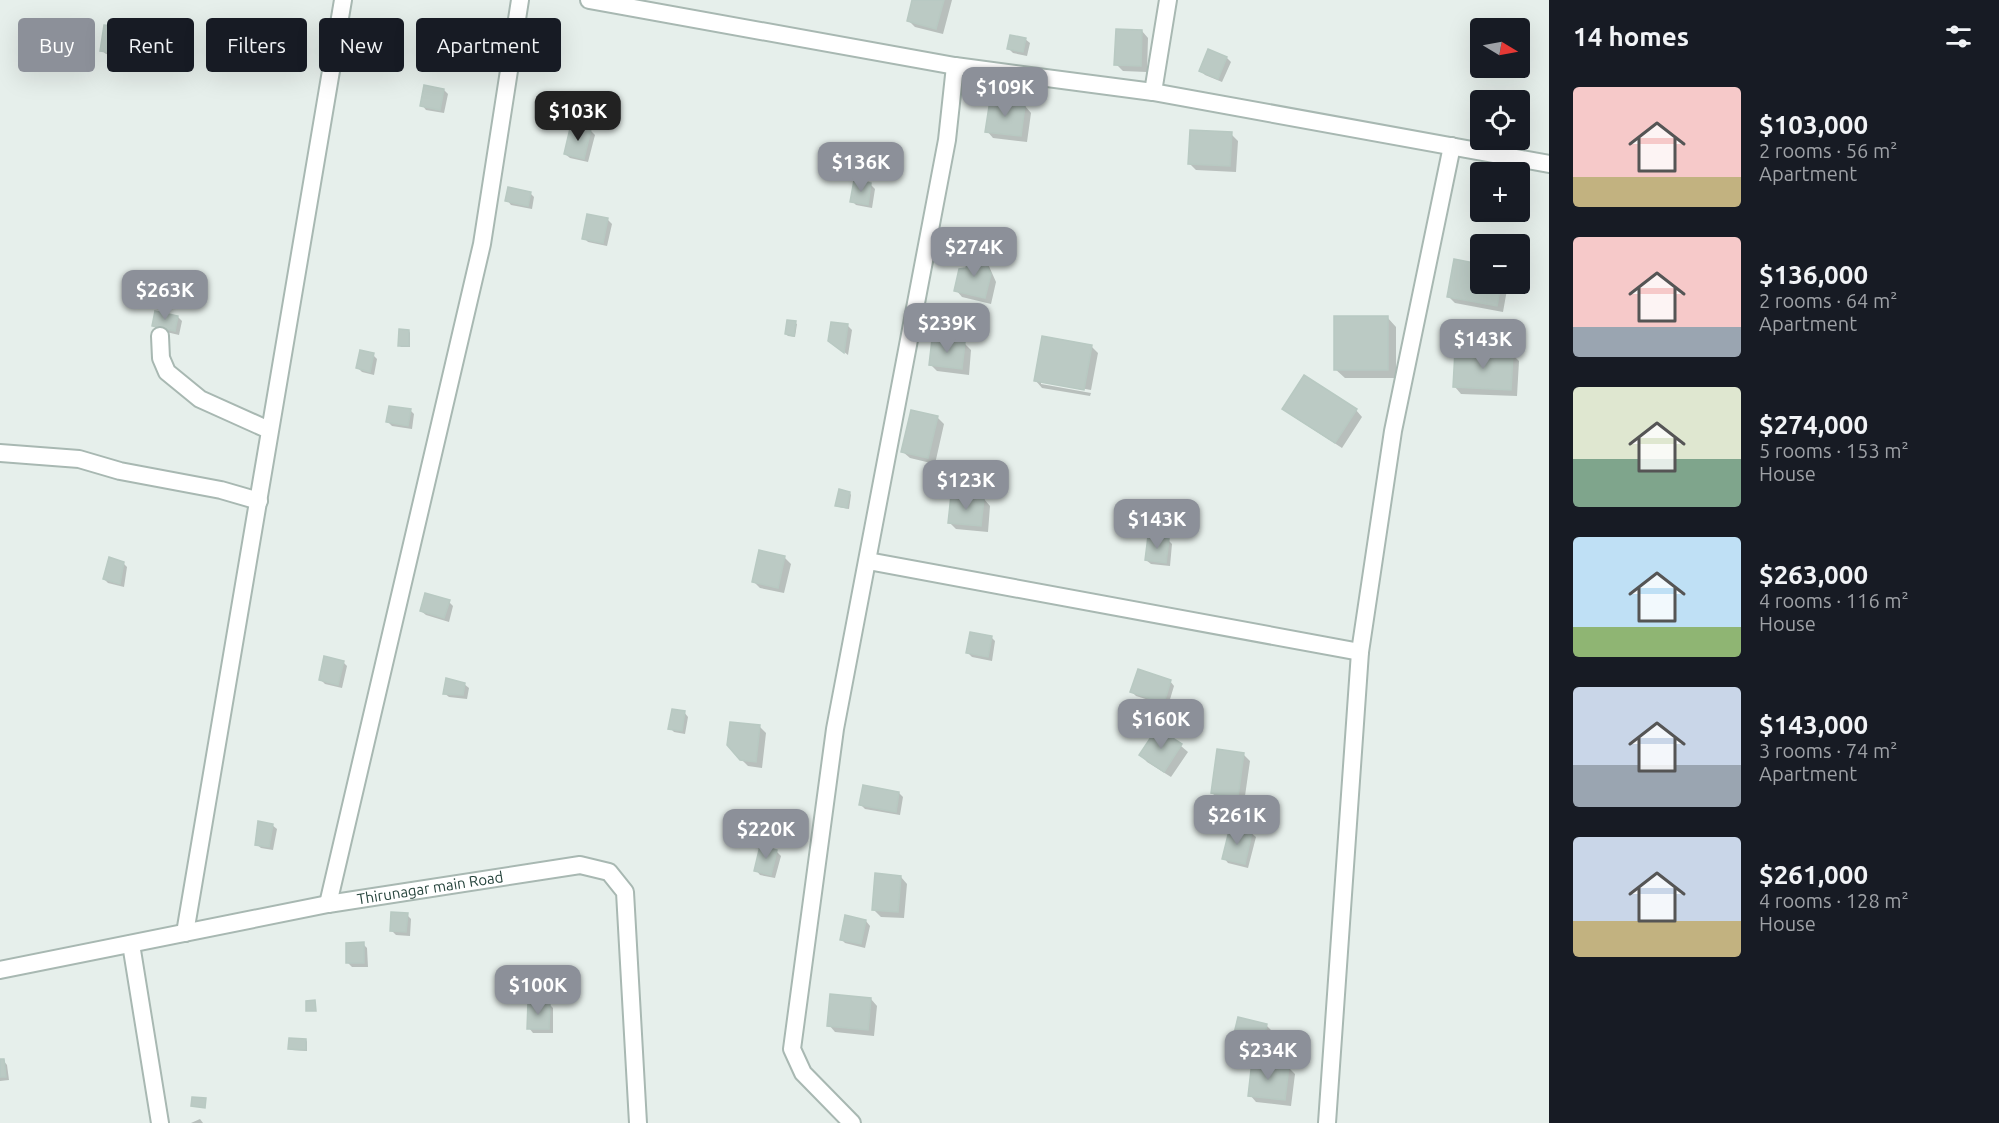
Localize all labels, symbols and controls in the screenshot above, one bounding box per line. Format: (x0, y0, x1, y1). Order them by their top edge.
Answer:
chip: Buy (18, 18, 95, 72)
chip: Rent (107, 18, 194, 72)
chip: Filters (206, 18, 307, 72)
chip: New (319, 18, 404, 72)
chip: Apartment (416, 18, 561, 72)
north arrow (1470, 18, 1530, 78)
map controls (1470, 18, 1530, 294)
icon: filters (1942, 20, 1975, 53)
text: 14 homes (1573, 22, 1689, 51)
pin: $109K (963, 67, 1047, 118)
text: $109K (976, 75, 1034, 98)
button: locate (1470, 90, 1530, 150)
pin: $103K (536, 91, 620, 142)
text: $103K (549, 99, 607, 122)
text: $103,000 (1759, 110, 1868, 139)
icon: home (1621, 111, 1693, 183)
text: 2 rooms · 56 m² (1759, 139, 1897, 162)
pin: $136K (819, 142, 903, 193)
text: $136K (832, 150, 890, 173)
button: + (1470, 162, 1530, 222)
text: Apartment (1759, 162, 1857, 185)
pin: $274K (932, 227, 1016, 278)
button: − (1470, 234, 1530, 294)
text: $274K (945, 235, 1003, 258)
text: $136,000 (1759, 260, 1868, 289)
icon: home (1621, 261, 1693, 333)
pin: $263K (123, 270, 207, 321)
text: $263K (136, 278, 194, 301)
text: 2 rooms · 64 m² (1759, 289, 1897, 312)
pin: $239K (905, 303, 989, 354)
text: $239K (918, 311, 976, 334)
text: Apartment (1759, 312, 1857, 335)
pin: $143K (1441, 319, 1525, 370)
text: $143K (1454, 327, 1512, 350)
text: $274,000 (1759, 410, 1868, 439)
icon: home (1621, 411, 1693, 483)
text: 5 rooms · 153 m² (1759, 439, 1909, 462)
pin: $123K (924, 460, 1008, 511)
text: House (1759, 462, 1816, 485)
text: $123K (937, 468, 995, 491)
pin: $143K (1115, 499, 1199, 550)
text: $143K (1128, 507, 1186, 530)
text: $263,000 (1759, 560, 1868, 589)
icon: home (1621, 561, 1693, 633)
text: 4 rooms · 116 m² (1759, 589, 1909, 612)
text: House (1759, 612, 1816, 635)
pin: $160K (1119, 699, 1203, 750)
text: $160K (1132, 707, 1190, 730)
text: $143,000 (1759, 710, 1868, 739)
icon: home (1621, 711, 1693, 783)
text: 3 rooms · 74 m² (1759, 739, 1897, 762)
text: Apartment (1759, 762, 1857, 785)
pin: $261K (1195, 795, 1279, 846)
text: $261K (1208, 803, 1266, 826)
pin: $220K (724, 809, 808, 860)
text: $220K (737, 817, 795, 840)
text: $261,000 (1759, 860, 1868, 889)
icon: home (1621, 861, 1693, 933)
street label: Thirunagar main Road (356, 868, 504, 907)
text: 4 rooms · 128 m² (1759, 889, 1909, 912)
text: House (1759, 912, 1816, 935)
pin: $100K (496, 965, 580, 1016)
text: $100K (509, 973, 567, 996)
pin: $234K (1226, 1030, 1310, 1081)
text: $234K (1239, 1038, 1297, 1061)

